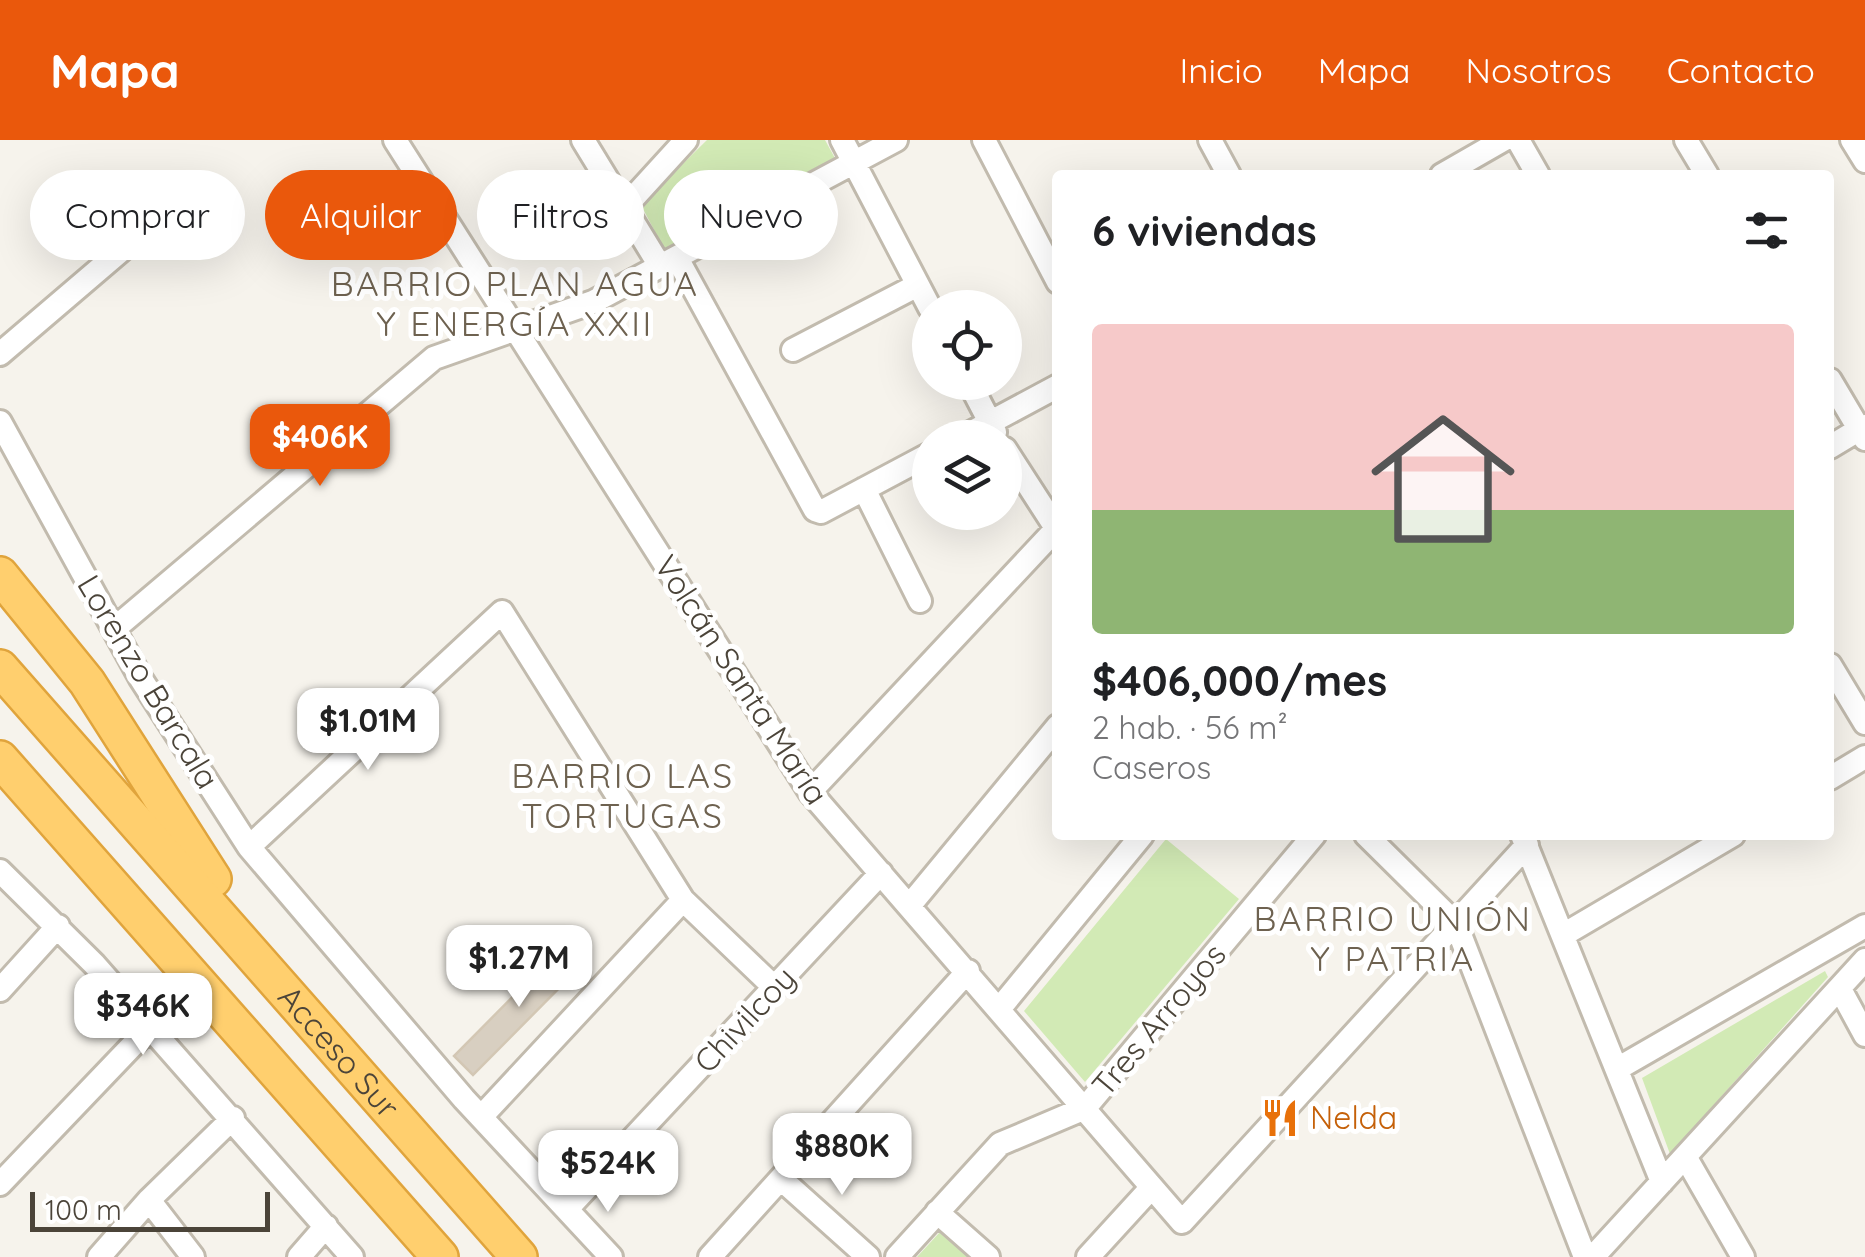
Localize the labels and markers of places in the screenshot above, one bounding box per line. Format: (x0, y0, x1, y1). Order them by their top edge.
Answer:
pin: $406K (250, 404, 390, 489)
pin: $1.01M (287, 688, 449, 773)
pin: $1.27M (438, 925, 600, 1010)
pin: $346K (73, 973, 213, 1058)
restaurant icon: Nelda (1259, 1097, 1301, 1139)
place label: Nelda (1310, 1097, 1397, 1137)
pin: $880K (772, 1113, 912, 1198)
pin: $524K (538, 1130, 678, 1215)

